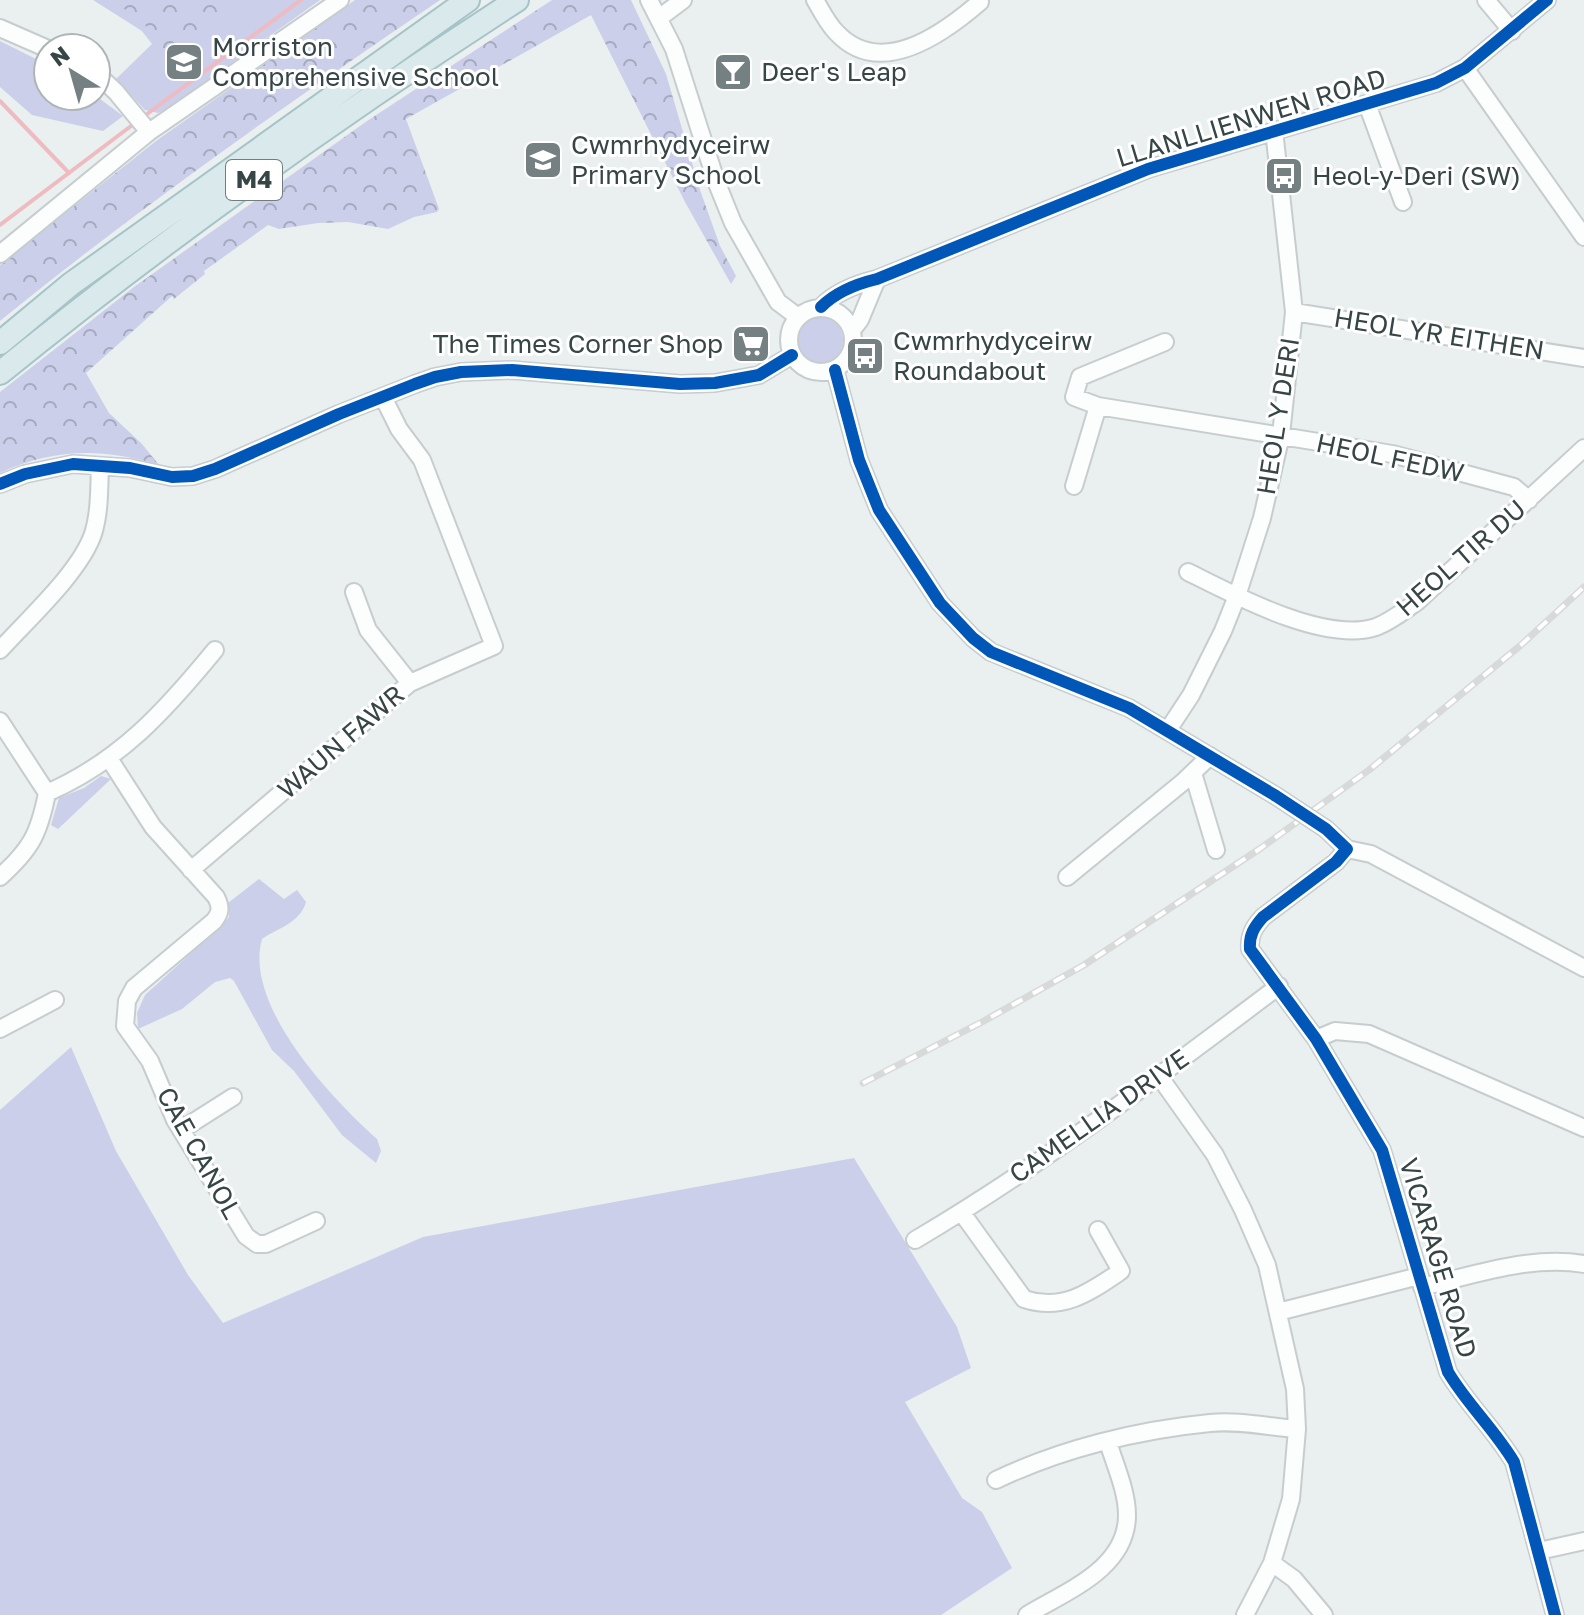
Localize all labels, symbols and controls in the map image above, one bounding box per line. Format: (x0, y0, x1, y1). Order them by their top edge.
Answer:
place label: Morriston Comprehensive School (212, 31, 499, 92)
north arrow (32, 32, 112, 112)
text: N (45, 40, 74, 71)
school or university icon: Morriston Comprehensive School (163, 41, 205, 83)
bar icon: Deer's Leap (712, 51, 754, 93)
place label: Deer's Leap (761, 56, 907, 87)
street label: LLANLLIENWEN ROAD (1112, 62, 1389, 173)
place label: Cwmrhydyceirw Primary School (571, 129, 770, 190)
school or university icon: Cwmrhydyceirw Primary School (522, 139, 564, 181)
bus stop icon: Heol-y-Deri (SW) (1263, 155, 1305, 197)
road number: M4 (226, 160, 282, 200)
place label: Heol-y-Deri (SW) (1312, 160, 1521, 191)
street label: HEOL YR EITHEN (1332, 302, 1546, 365)
supermarket icon: The Times Corner Shop (730, 323, 772, 365)
place label: Cwmrhydyceirw Roundabout (893, 325, 1092, 386)
place label: The Times Corner Shop (433, 328, 723, 359)
bus stop icon: Cwmrhydyceirw Roundabout (844, 335, 886, 377)
street label: HEOL Y DERI (1250, 335, 1305, 497)
street label: HEOL FEDW (1313, 427, 1467, 488)
street label: HEOL TIR DU (1389, 493, 1532, 622)
street label: WAUN FAWR (271, 678, 410, 805)
street label: CAMELLIA DRIVE (1003, 1042, 1194, 1189)
street label: CAE CANOL (151, 1082, 248, 1224)
street label: VICARAGE ROAD (1393, 1154, 1484, 1362)

